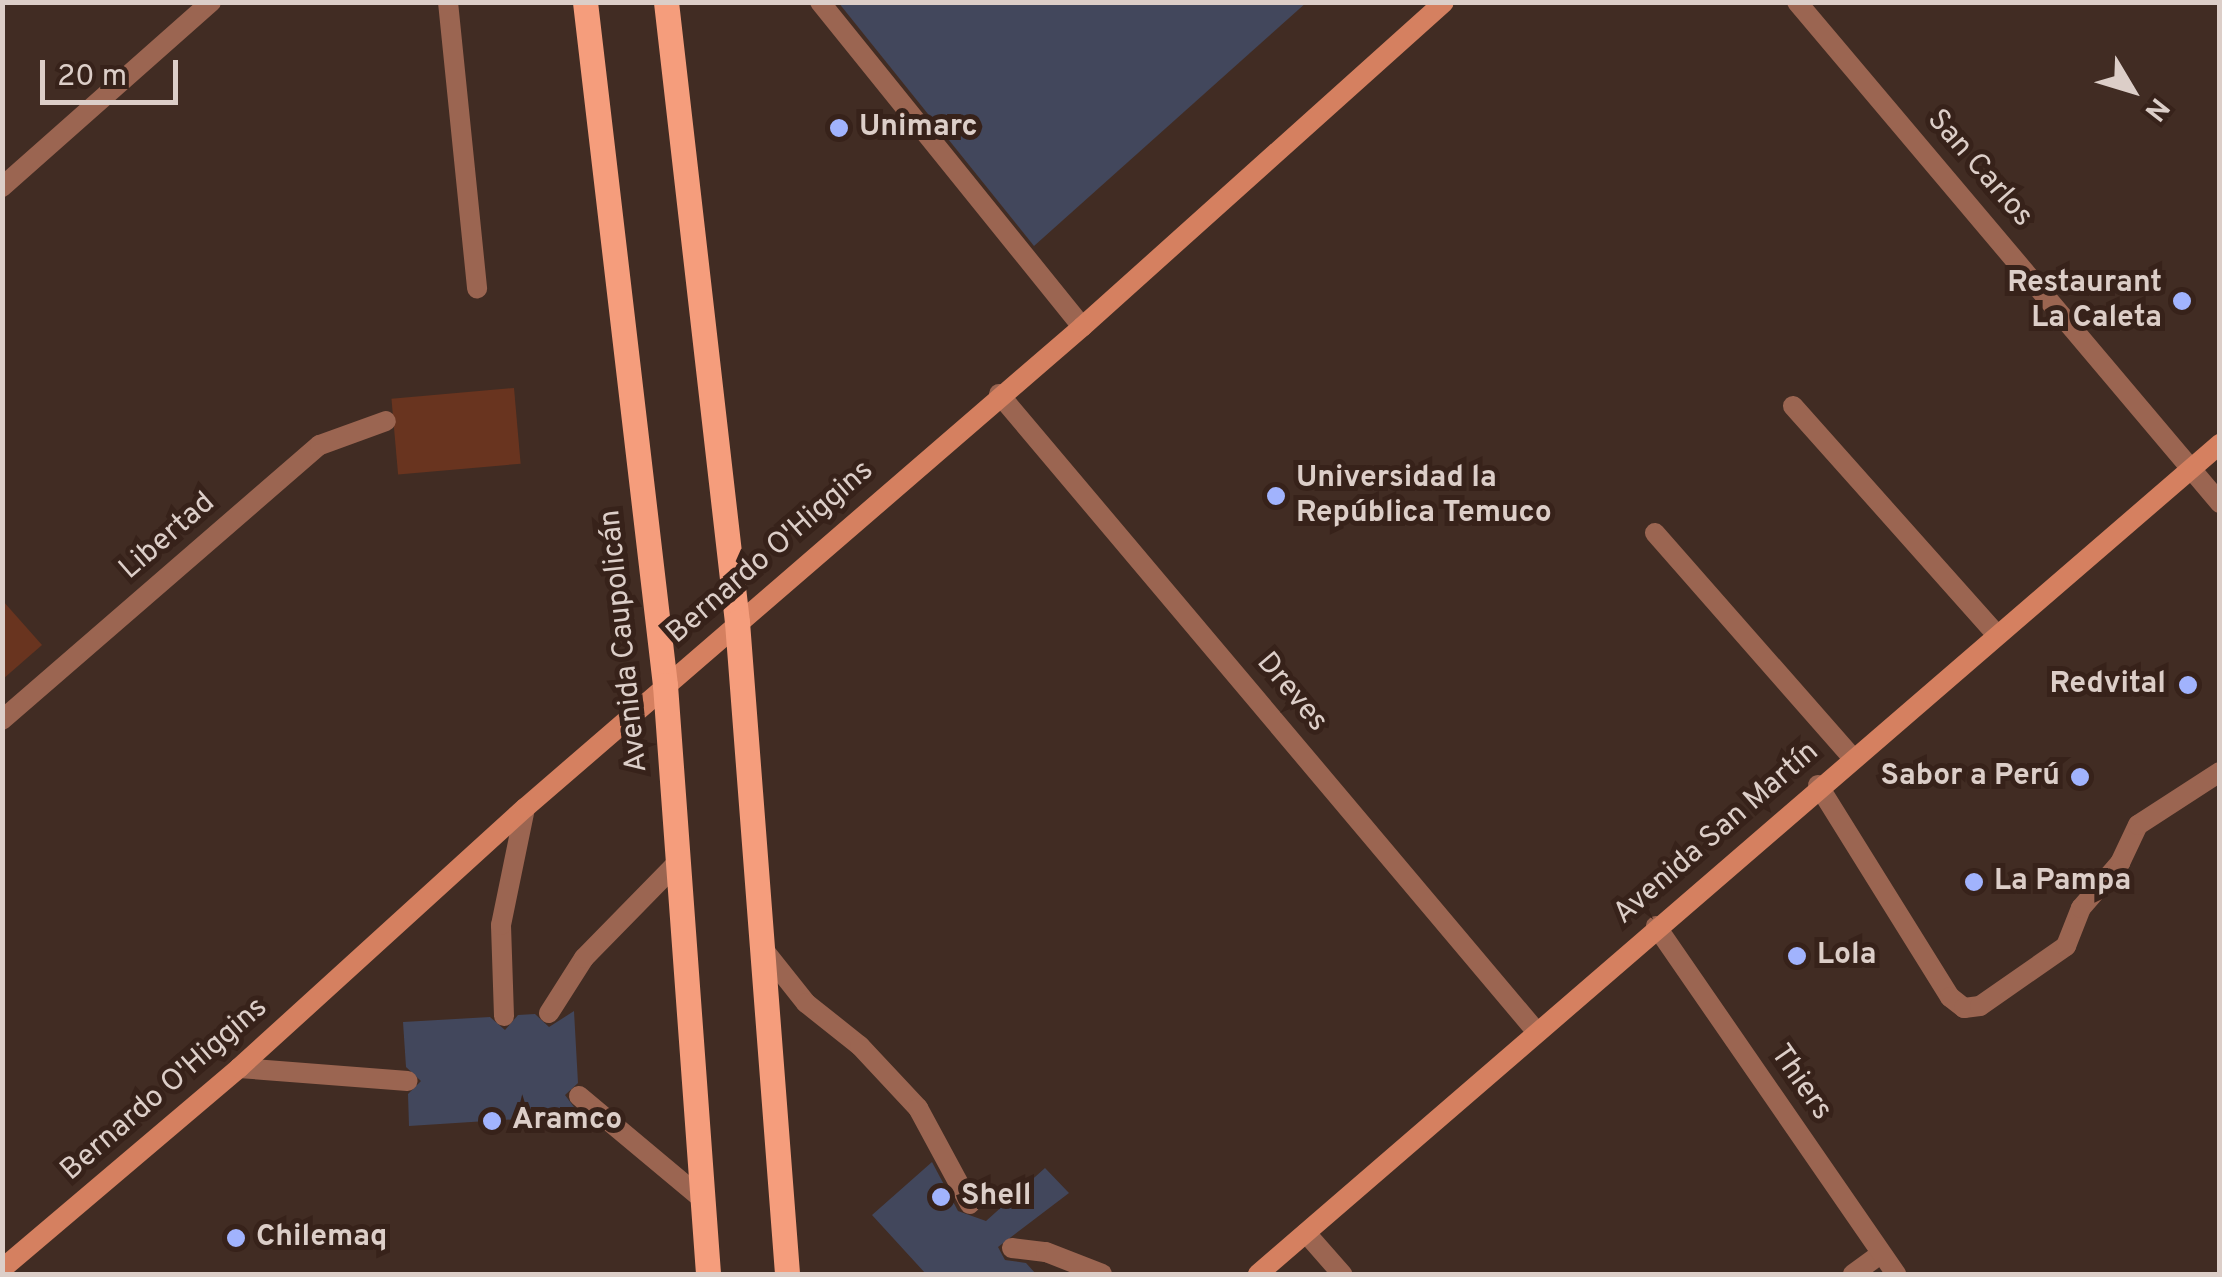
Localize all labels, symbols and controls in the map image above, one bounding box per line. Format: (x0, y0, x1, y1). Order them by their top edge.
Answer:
scale bar (45, 40, 182, 102)
north arrow (2082, 40, 2182, 140)
text: 20 m (57, 59, 127, 96)
text: N (2135, 89, 2176, 127)
street label: San Carlos (1918, 103, 2040, 235)
place label: Unimarc (859, 110, 978, 146)
marker: Unimarc (828, 117, 850, 139)
place label: Restaurant La Caleta (2007, 266, 2162, 336)
marker: Restaurant La Caleta (2171, 290, 2193, 312)
street label: Bernardo O'Higgins (660, 454, 882, 652)
place label: Universidad la República Temuco (1296, 461, 1552, 532)
marker: Universidad la República Temuco (1265, 485, 1287, 507)
street label: Libertad (113, 486, 223, 588)
street label: Avenida Caupolicán (593, 508, 657, 774)
street label: Dreves (1248, 646, 1334, 740)
place label: Redvital (2049, 667, 2166, 703)
marker: Redvital (2175, 672, 2201, 698)
street label: Avenida San Martín (1607, 735, 1827, 933)
place label: Sabor a Perú (1881, 759, 2060, 795)
marker: Sabor a Perú (2069, 766, 2091, 788)
place label: La Pampa (1994, 864, 2131, 900)
marker: La Pampa (1963, 871, 1985, 893)
place label: Lola (1817, 938, 1876, 974)
marker: Lola (1786, 945, 1808, 967)
street label: Bernardo O'Higgins (54, 991, 276, 1189)
street label: Thiers (1761, 1038, 1839, 1128)
place label: Aramco (512, 1103, 622, 1139)
marker: Aramco (481, 1110, 503, 1132)
place label: Shell (961, 1179, 1031, 1215)
marker: Shell (930, 1186, 952, 1208)
place label: Chilemaq (256, 1220, 387, 1256)
marker: Chilemaq (225, 1227, 247, 1249)

